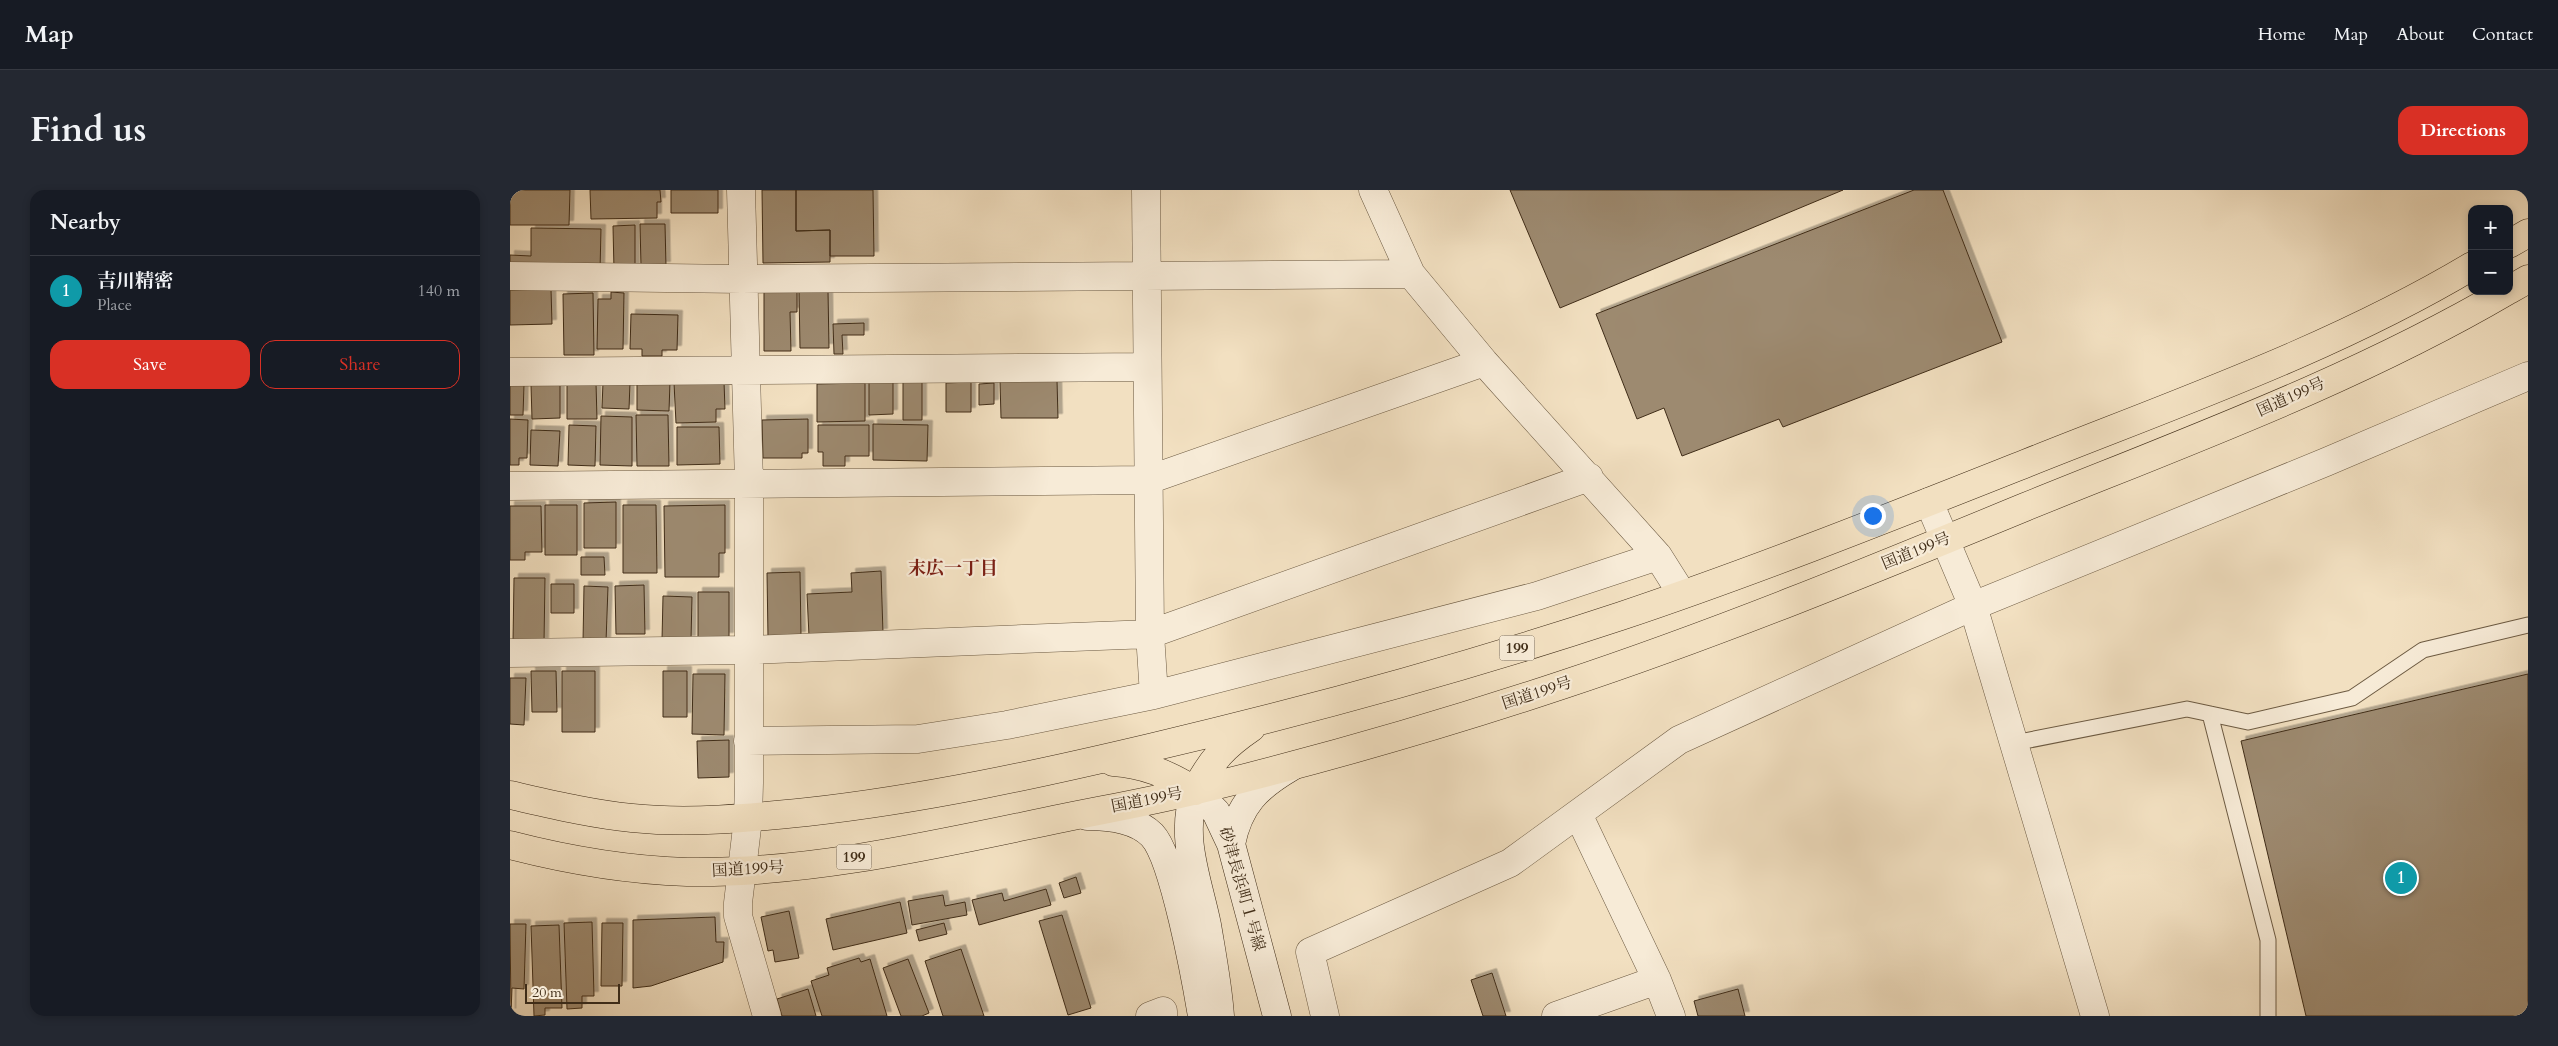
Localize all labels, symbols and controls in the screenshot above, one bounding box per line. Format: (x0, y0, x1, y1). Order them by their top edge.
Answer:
text: Map (25, 18, 74, 51)
text: Home (2258, 22, 2306, 47)
text: Map (2334, 22, 2368, 47)
text: About (2396, 22, 2444, 47)
text: Contact (2472, 22, 2533, 47)
text: Find us (30, 106, 146, 154)
button: Directions (2398, 106, 2528, 155)
map controls (2468, 205, 2513, 295)
button: + (2468, 205, 2513, 250)
text: Nearby (50, 208, 121, 237)
button: − (2468, 250, 2513, 295)
text: 吉川精密 (97, 268, 173, 294)
text: 1 (62, 280, 70, 302)
text: 140 m (418, 280, 460, 302)
text: Place (97, 294, 132, 316)
button: Save (50, 340, 250, 389)
button: Share (260, 340, 460, 389)
street label: 国道199号 (2253, 372, 2329, 422)
your location (1860, 503, 1886, 529)
street label: 国道199号 (1878, 527, 1954, 575)
district label: 末広一丁目 (908, 556, 998, 581)
road number: 199 (1500, 636, 1534, 660)
street label: 国道199号 (1499, 671, 1575, 715)
street label: 国道199号 (1109, 782, 1185, 818)
street label: 砂津長浜町１号線 (1214, 824, 1270, 954)
road number: 199 (836, 844, 872, 870)
street label: 国道199号 (711, 856, 785, 882)
pin: 1 (2385, 859, 2417, 897)
scale bar (525, 981, 620, 1004)
text: 20 m (532, 983, 562, 1002)

